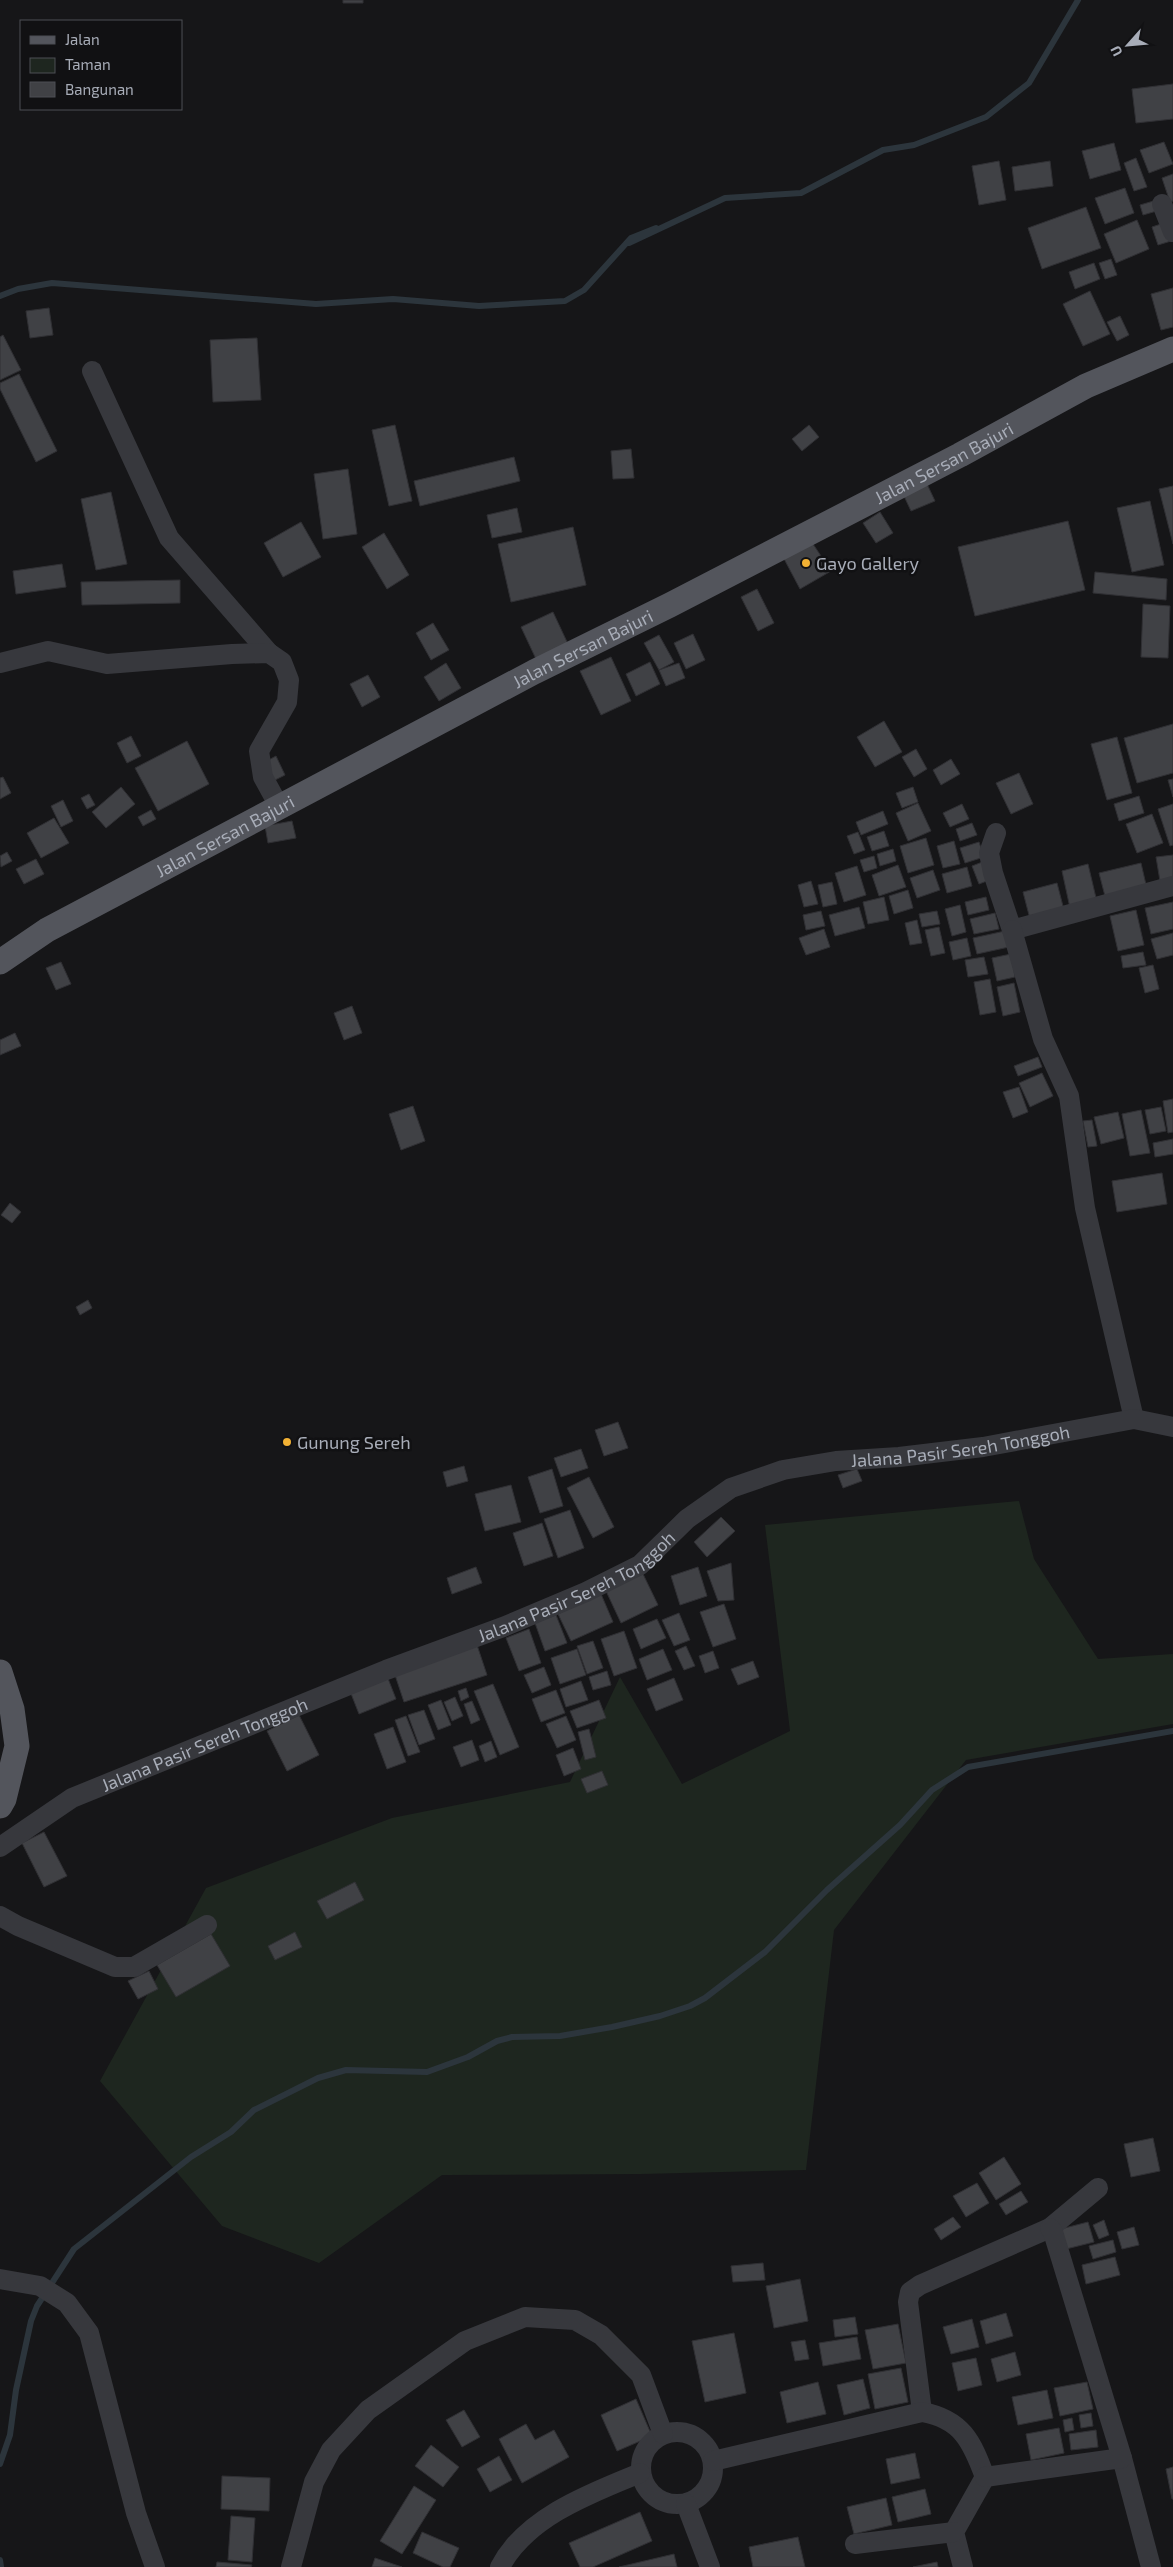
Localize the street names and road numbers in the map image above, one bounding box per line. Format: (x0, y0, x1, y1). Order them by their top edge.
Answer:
street label: Jalan Sersan Bajuri (871, 417, 1017, 508)
street label: Jalan Sersan Bajuri (509, 604, 656, 692)
street label: Jalan Sersan Bajuri (152, 790, 298, 882)
street label: Jalana Pasir Sereh Tonggoh (850, 1420, 1072, 1471)
street label: Jalana Pasir Sereh Tonggoh (475, 1526, 679, 1646)
street label: Jalana Pasir Sereh Tonggoh (98, 1692, 311, 1796)

